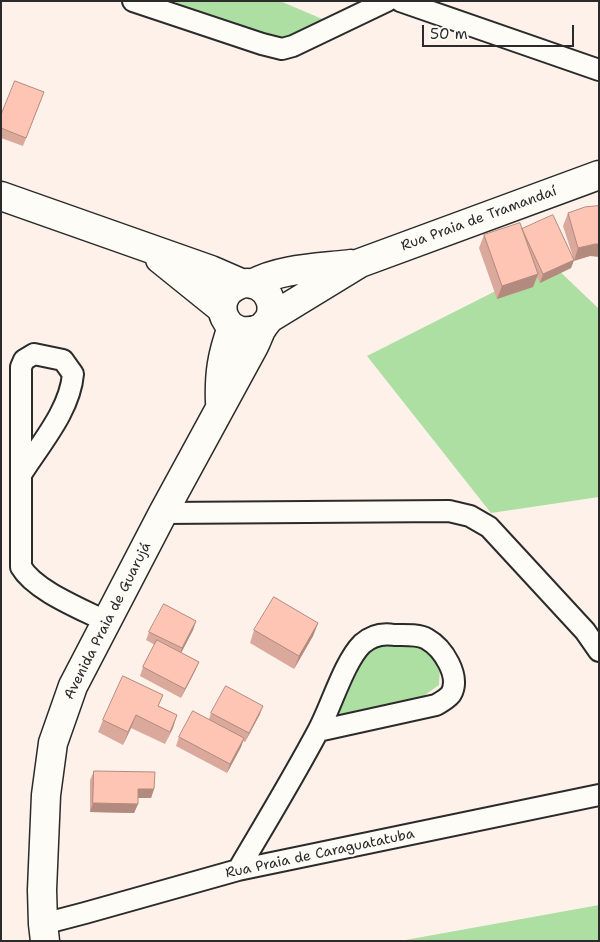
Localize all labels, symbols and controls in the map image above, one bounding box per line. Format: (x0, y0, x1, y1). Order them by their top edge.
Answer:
scale bar (425, 15, 578, 47)
text: 50 m (430, 24, 468, 44)
street label: Rua Praia de Tramandaí (399, 183, 559, 255)
street label: Avenida Praia de Guarujá (61, 540, 155, 702)
street label: Rua Praia de Caraguatatuba (224, 826, 416, 882)

